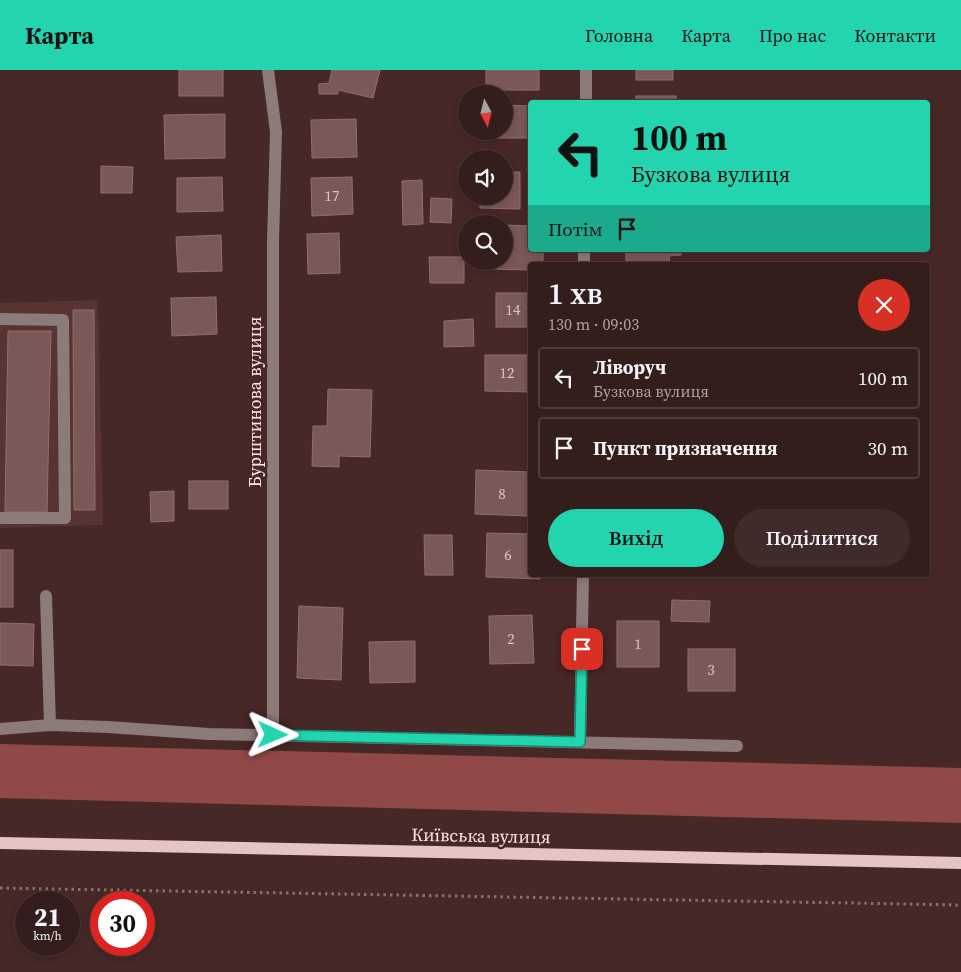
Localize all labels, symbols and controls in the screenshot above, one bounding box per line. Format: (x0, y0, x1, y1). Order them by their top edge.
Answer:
text: Карта (25, 19, 94, 52)
text: Головна (585, 23, 653, 48)
text: Карта (681, 23, 731, 48)
text: Про нас (759, 23, 826, 48)
text: Контакти (854, 23, 936, 48)
north arrow (458, 85, 512, 140)
map controls (458, 85, 513, 270)
text: 100 m (631, 114, 727, 162)
icon: left (548, 120, 613, 185)
button: sound (458, 150, 513, 205)
text: Бузкова вулиця (631, 159, 790, 189)
house number: 17 (324, 185, 340, 206)
button: search (458, 215, 513, 270)
icon: arrive (613, 215, 641, 243)
text: Потім (548, 216, 603, 242)
text: 1 хв (548, 273, 602, 314)
button: close (858, 279, 910, 331)
house number: 14 (505, 299, 521, 320)
text: 130 m · 09:03 (548, 313, 639, 335)
street label: Бурштинова вулиця (242, 316, 267, 488)
text: Ліворуч (593, 354, 666, 380)
house number: 12 (499, 362, 515, 383)
icon: left (550, 364, 578, 392)
text: 100 m (858, 365, 908, 391)
text: Бузкова вулиця (593, 380, 709, 402)
icon: arrive (550, 434, 578, 462)
text: Пункт призначення (593, 435, 778, 461)
text: 30 m (867, 435, 908, 461)
house number: 8 (498, 483, 506, 504)
button: Вихід (548, 509, 724, 567)
button: Поділитися (734, 509, 910, 567)
house number: 6 (504, 544, 512, 565)
house number: 2 (507, 628, 515, 649)
pin (561, 628, 603, 670)
house number: 1 (634, 633, 642, 654)
icon: arrive (568, 635, 596, 663)
house number: 3 (707, 659, 715, 680)
position arrow (246, 708, 298, 760)
street label: Київська вулиця (411, 822, 551, 849)
speed limit sign: 30 (90, 891, 155, 956)
text: 21 (34, 900, 61, 934)
text: km/h (33, 928, 62, 944)

